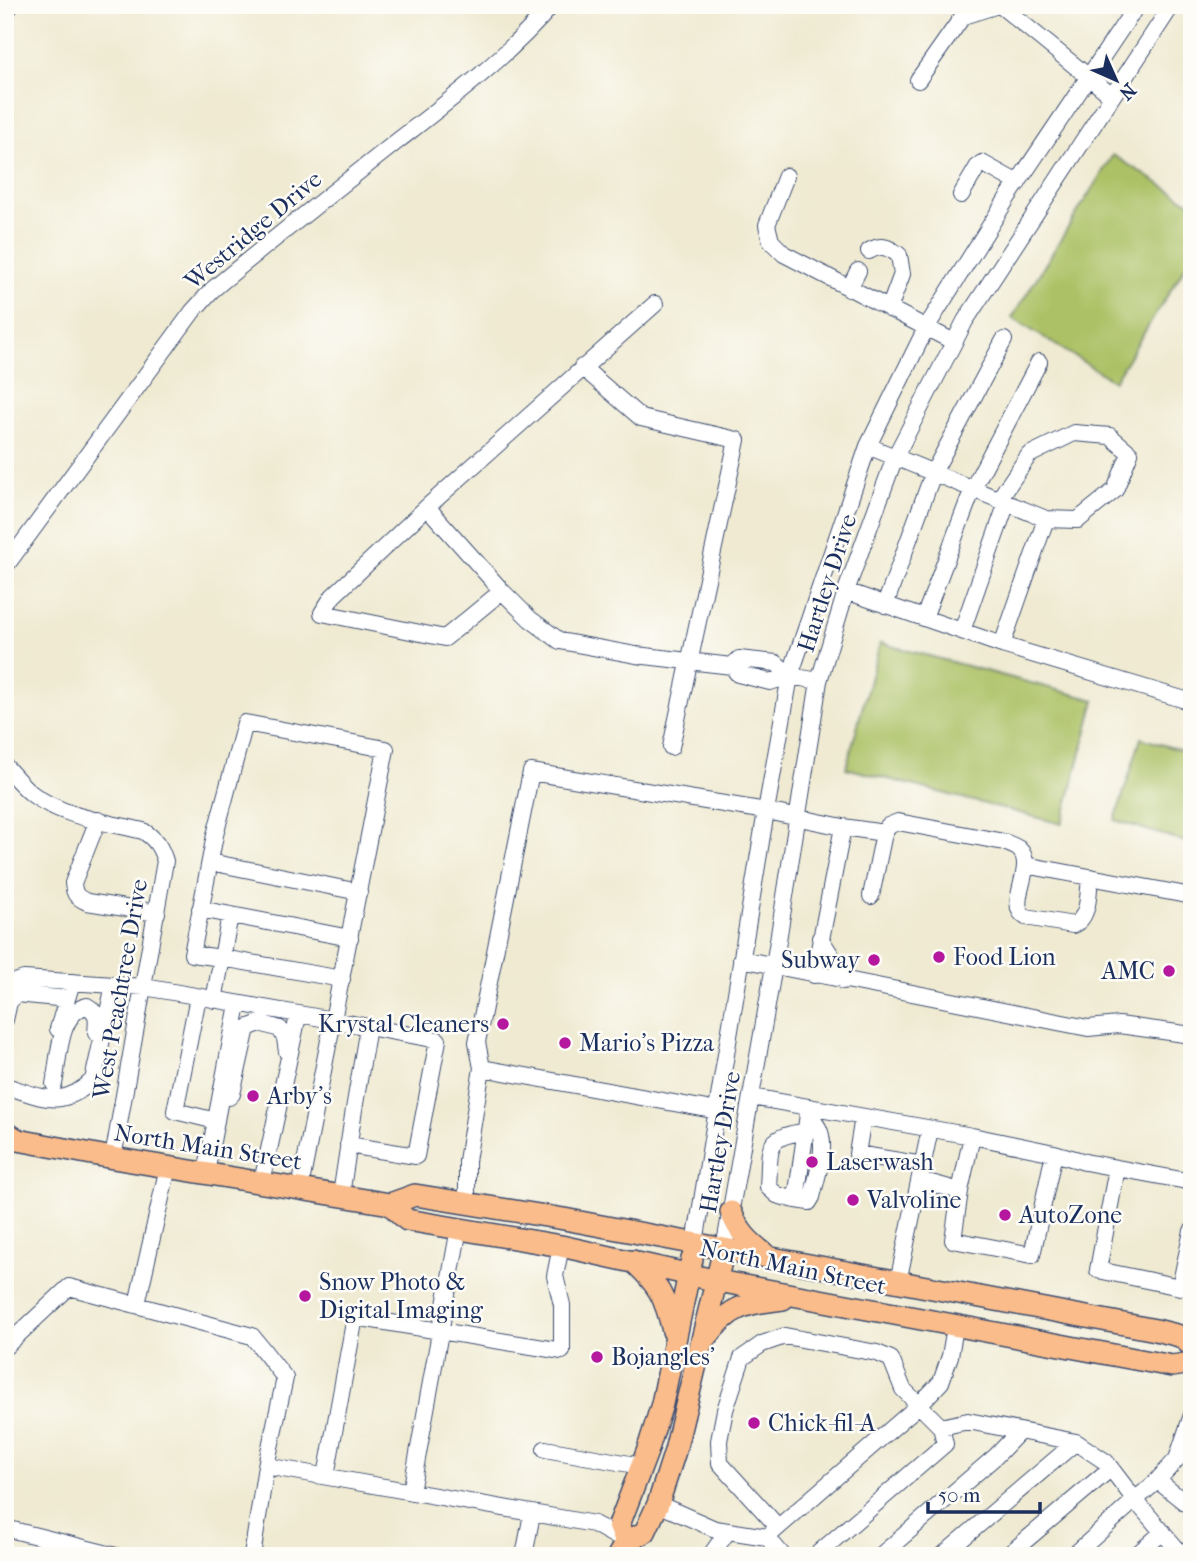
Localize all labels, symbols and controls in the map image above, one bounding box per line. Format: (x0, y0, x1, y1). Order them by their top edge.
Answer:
north arrow (1082, 46, 1152, 116)
text: N (1114, 78, 1140, 105)
street label: Westridge Drive (178, 165, 327, 296)
street label: Hartley Drive (792, 510, 863, 656)
street label: West Peachtree Drive (87, 877, 153, 1102)
place label: Food Lion (953, 943, 1056, 971)
place label: Subway (781, 946, 861, 974)
marker: Food Lion (931, 949, 947, 965)
marker: Subway (866, 952, 882, 968)
place label: AMC (1101, 957, 1155, 985)
marker: AMC (1161, 963, 1177, 979)
place label: Krystal Cleaners (318, 1010, 489, 1038)
marker: Krystal Cleaners (495, 1016, 511, 1032)
place label: Mario's Pizza (579, 1029, 715, 1057)
marker: Mario's Pizza (557, 1035, 573, 1051)
street label: Hartley Drive (694, 1069, 746, 1215)
place label: Arby's (266, 1082, 332, 1110)
marker: Arby's (245, 1088, 261, 1104)
street label: North Main Street (112, 1118, 304, 1176)
place label: Laserwash (826, 1148, 934, 1176)
marker: Laserwash (804, 1154, 820, 1170)
place label: Valvoline (866, 1186, 962, 1214)
marker: Valvoline (845, 1192, 861, 1208)
place label: AutoZone (1018, 1201, 1122, 1229)
marker: AutoZone (997, 1207, 1013, 1223)
street label: North Main Street (697, 1234, 889, 1301)
place label: Snow Photo & Digital Imaging (319, 1268, 484, 1324)
marker: Snow Photo & Digital Imaging (297, 1288, 313, 1304)
place label: Bojangles' (611, 1343, 715, 1371)
marker: Bojangles' (589, 1349, 605, 1365)
place label: Chick-fil-A (768, 1409, 876, 1437)
marker: Chick-fil-A (746, 1415, 762, 1431)
scale bar (928, 1470, 1040, 1514)
text: 50 m (938, 1483, 981, 1507)

